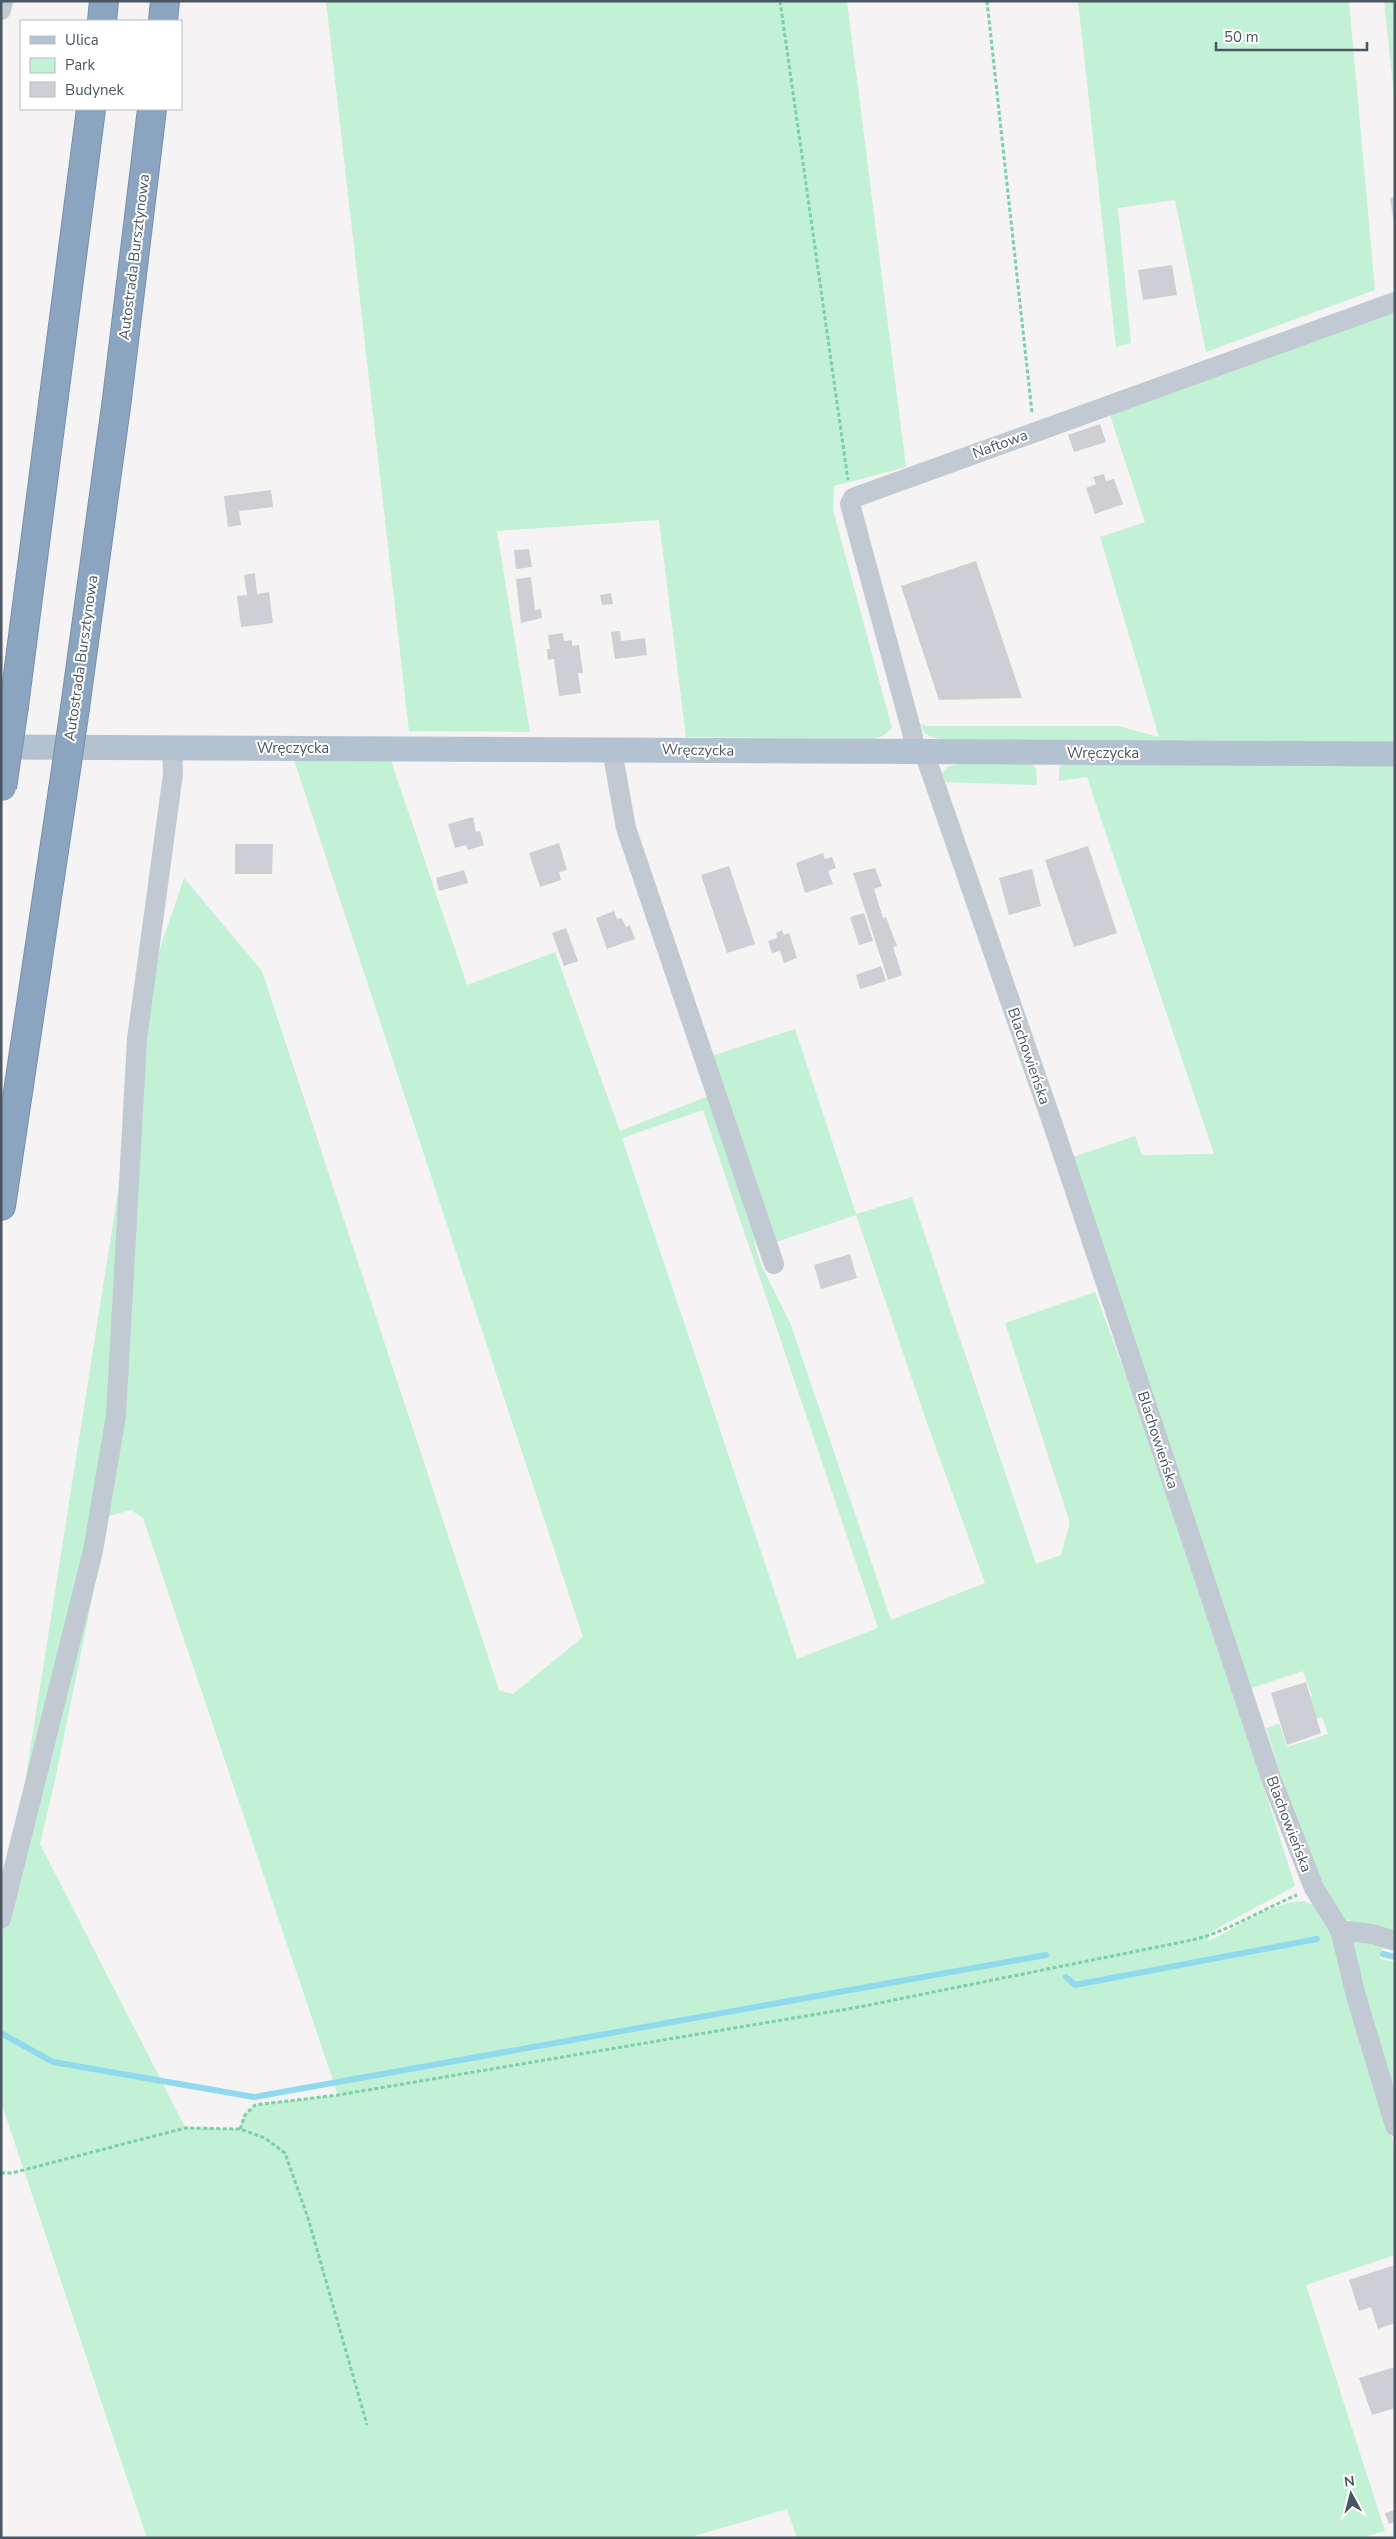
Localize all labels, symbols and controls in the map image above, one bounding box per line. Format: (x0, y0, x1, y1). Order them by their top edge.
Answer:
legend (20, 20, 182, 110)
scale bar (1216, 20, 1367, 52)
text: 50 m (1224, 27, 1259, 47)
text: Ulica (65, 30, 99, 50)
text: Park (65, 55, 95, 75)
text: Budynek (65, 80, 125, 100)
street label: Autostrada Bursztynowa (114, 173, 154, 341)
street label: Naftowa (970, 425, 1030, 463)
street label: Autostrada Bursztynowa (59, 574, 103, 742)
street label: Wręczycka (257, 738, 329, 758)
street label: Wręczycka (662, 739, 734, 761)
street label: Wręczycka (1067, 743, 1139, 763)
street label: Blachowieńska (1003, 1005, 1055, 1107)
street label: Blachowieńska (1133, 1389, 1183, 1491)
street label: Blachowieńska (1261, 1773, 1317, 1875)
north arrow (1326, 2469, 1376, 2519)
text: N (1343, 2472, 1356, 2492)

